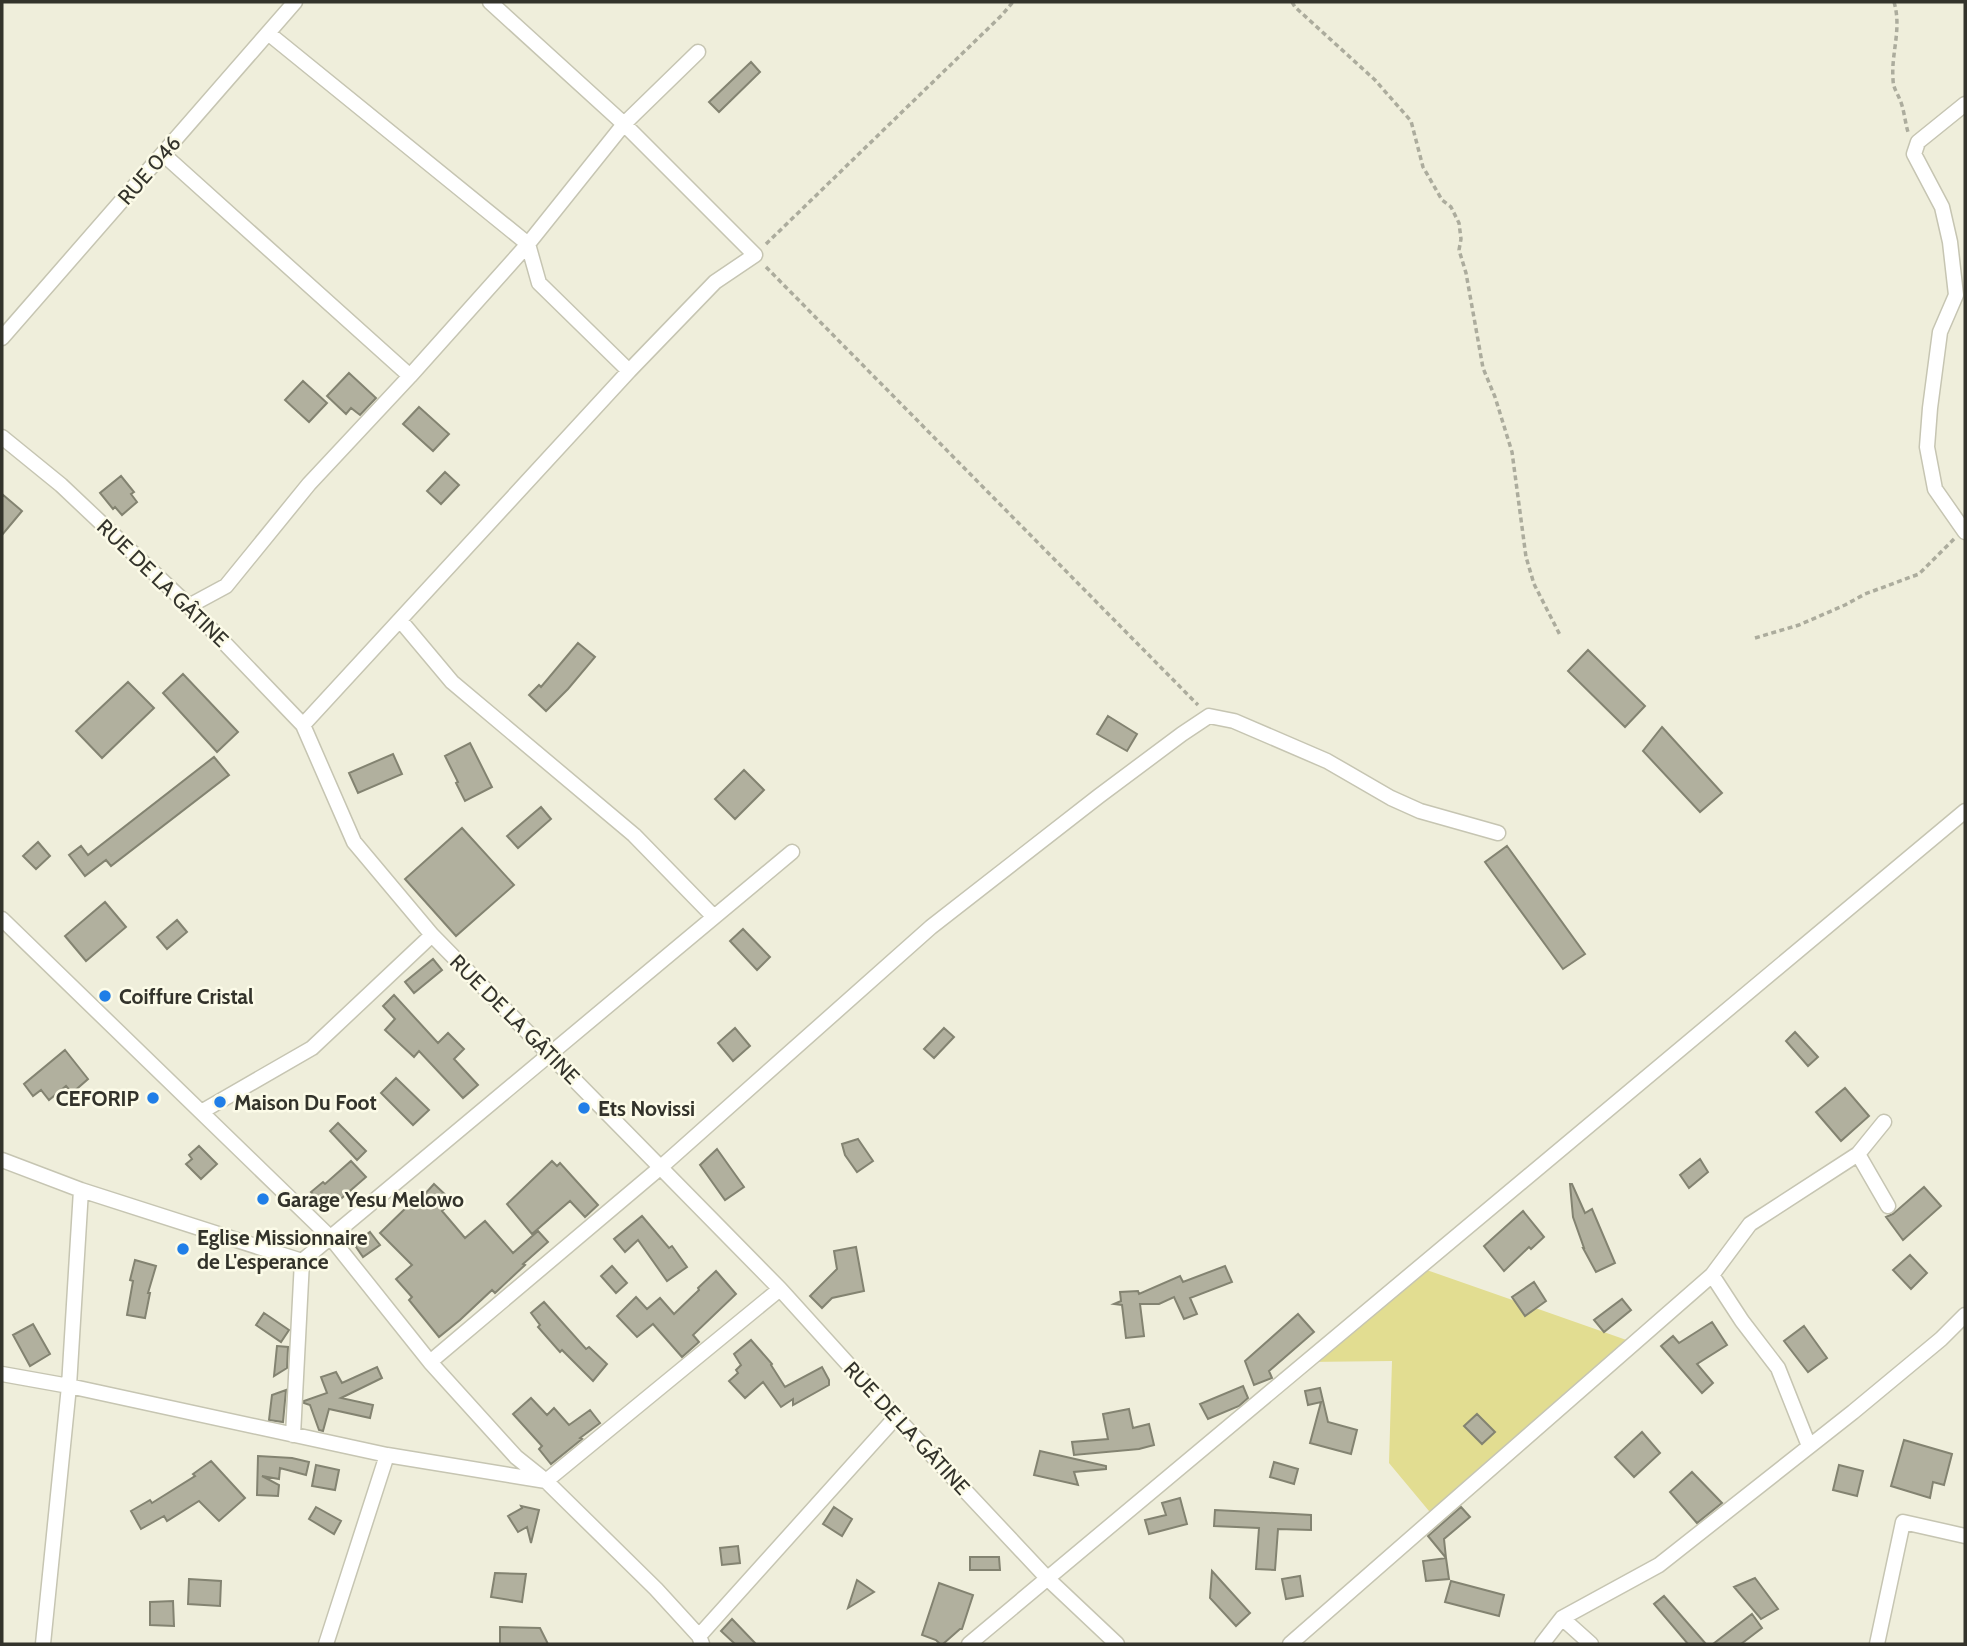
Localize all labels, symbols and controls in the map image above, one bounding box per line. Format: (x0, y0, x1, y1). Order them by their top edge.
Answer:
street label: RUE 046 (112, 130, 186, 210)
street label: RUE DE LA GÂTINE (92, 514, 234, 652)
street label: RUE DE LA GÂTINE (445, 949, 585, 1089)
place label: Coiffure Cristal (119, 984, 254, 1009)
marker: Coiffure Cristal (97, 988, 113, 1004)
place label: CEFORIP (56, 1086, 139, 1111)
marker: CEFORIP (145, 1090, 161, 1106)
place label: Maison Du Foot (234, 1090, 377, 1115)
marker: Maison Du Foot (212, 1094, 228, 1110)
place label: Ets Novissi (598, 1096, 695, 1121)
marker: Ets Novissi (576, 1100, 592, 1116)
place label: Garage Yesu Melowo (277, 1187, 464, 1212)
marker: Garage Yesu Melowo (255, 1191, 271, 1207)
place label: Eglise Missionnaire de L'esperance (197, 1225, 368, 1274)
marker: Eglise Missionnaire de L'esperance (175, 1241, 191, 1257)
street label: RUE DE LA GÂTINE (839, 1356, 975, 1500)

